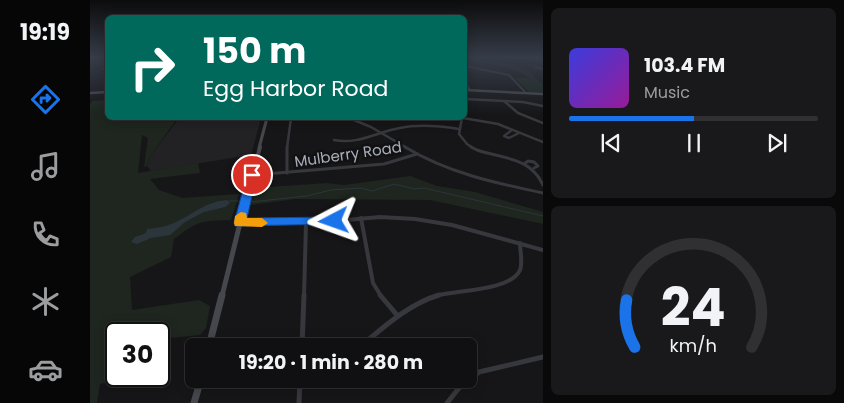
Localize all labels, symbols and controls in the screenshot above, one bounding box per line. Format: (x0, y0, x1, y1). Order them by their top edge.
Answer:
text: 19:19 (20, 17, 70, 48)
text: 150 m (203, 26, 306, 75)
icon: right (120, 35, 185, 100)
text: 103.4 FM (644, 52, 725, 79)
text: Egg Harbor Road (203, 73, 388, 104)
text: Music (644, 81, 690, 104)
icon: directions (28, 82, 63, 117)
icon: previous (597, 129, 625, 157)
icon: pause (680, 129, 708, 157)
icon: next (763, 129, 791, 157)
street label: Mulberry Road (293, 136, 403, 172)
icon: music (28, 149, 63, 184)
pin (231, 154, 273, 196)
icon: arrive (238, 161, 266, 189)
position arrow (307, 194, 359, 246)
icon: phone (28, 217, 63, 252)
text: 24 (661, 271, 726, 344)
icon: climate (28, 284, 63, 319)
speed limit sign: 30 (105, 322, 170, 387)
text: km/h (670, 333, 717, 358)
text: 19:20 · 1 min · 280 m (239, 349, 423, 376)
icon: car (28, 352, 63, 387)

